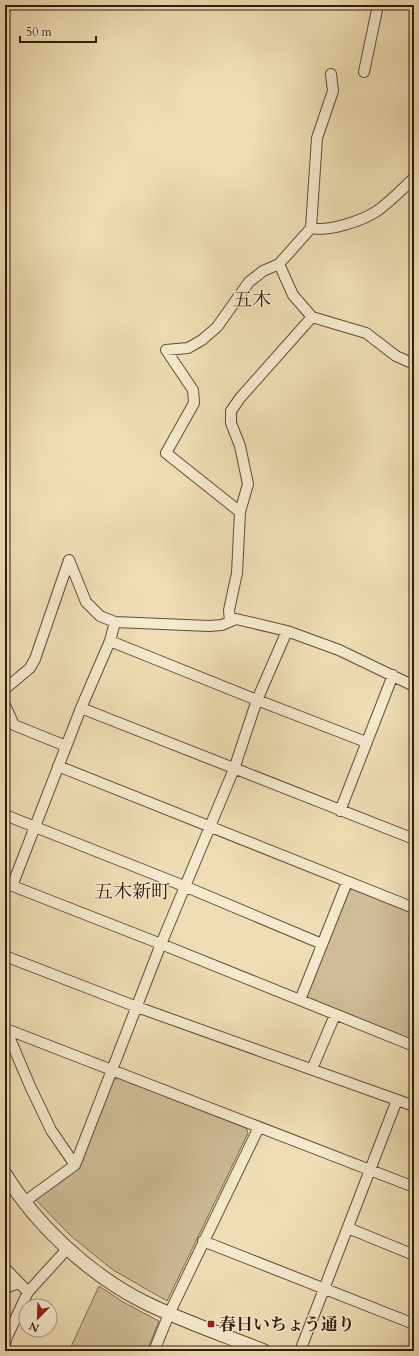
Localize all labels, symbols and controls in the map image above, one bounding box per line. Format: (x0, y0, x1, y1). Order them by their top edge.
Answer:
scale bar (20, 18, 96, 44)
text: 50 m (26, 24, 53, 40)
district label: 五木 (233, 287, 271, 313)
district label: 五木新町 (94, 879, 170, 905)
north arrow (18, 1298, 58, 1338)
place label: 春日いちょう通り (219, 1313, 355, 1336)
text: N (27, 1318, 42, 1336)
marker: 春日いちょう通り (206, 1319, 216, 1329)

